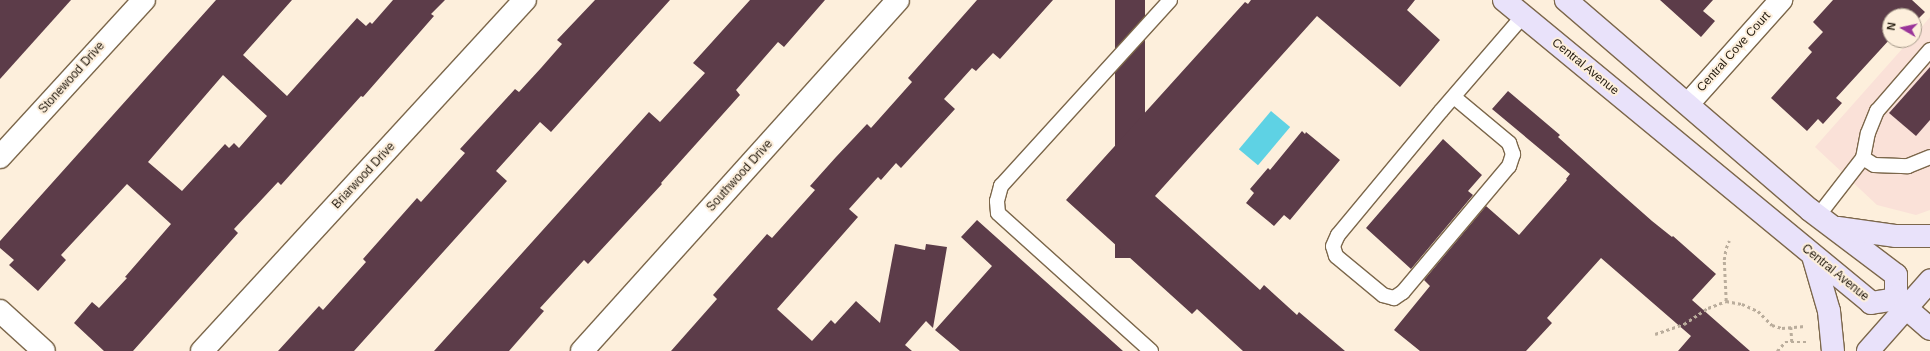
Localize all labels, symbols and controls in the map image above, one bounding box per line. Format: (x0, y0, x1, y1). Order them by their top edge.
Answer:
north arrow (1882, 8, 1922, 48)
street label: Central Cove Court (1694, 9, 1774, 95)
text: N (1885, 21, 1898, 31)
street label: Central Avenue (1548, 35, 1622, 99)
street label: Stonewood Drive (36, 39, 108, 117)
street label: Southwood Drive (704, 137, 776, 215)
street label: Briarwood Drive (330, 140, 398, 212)
street label: Central Avenue (1798, 241, 1872, 305)

